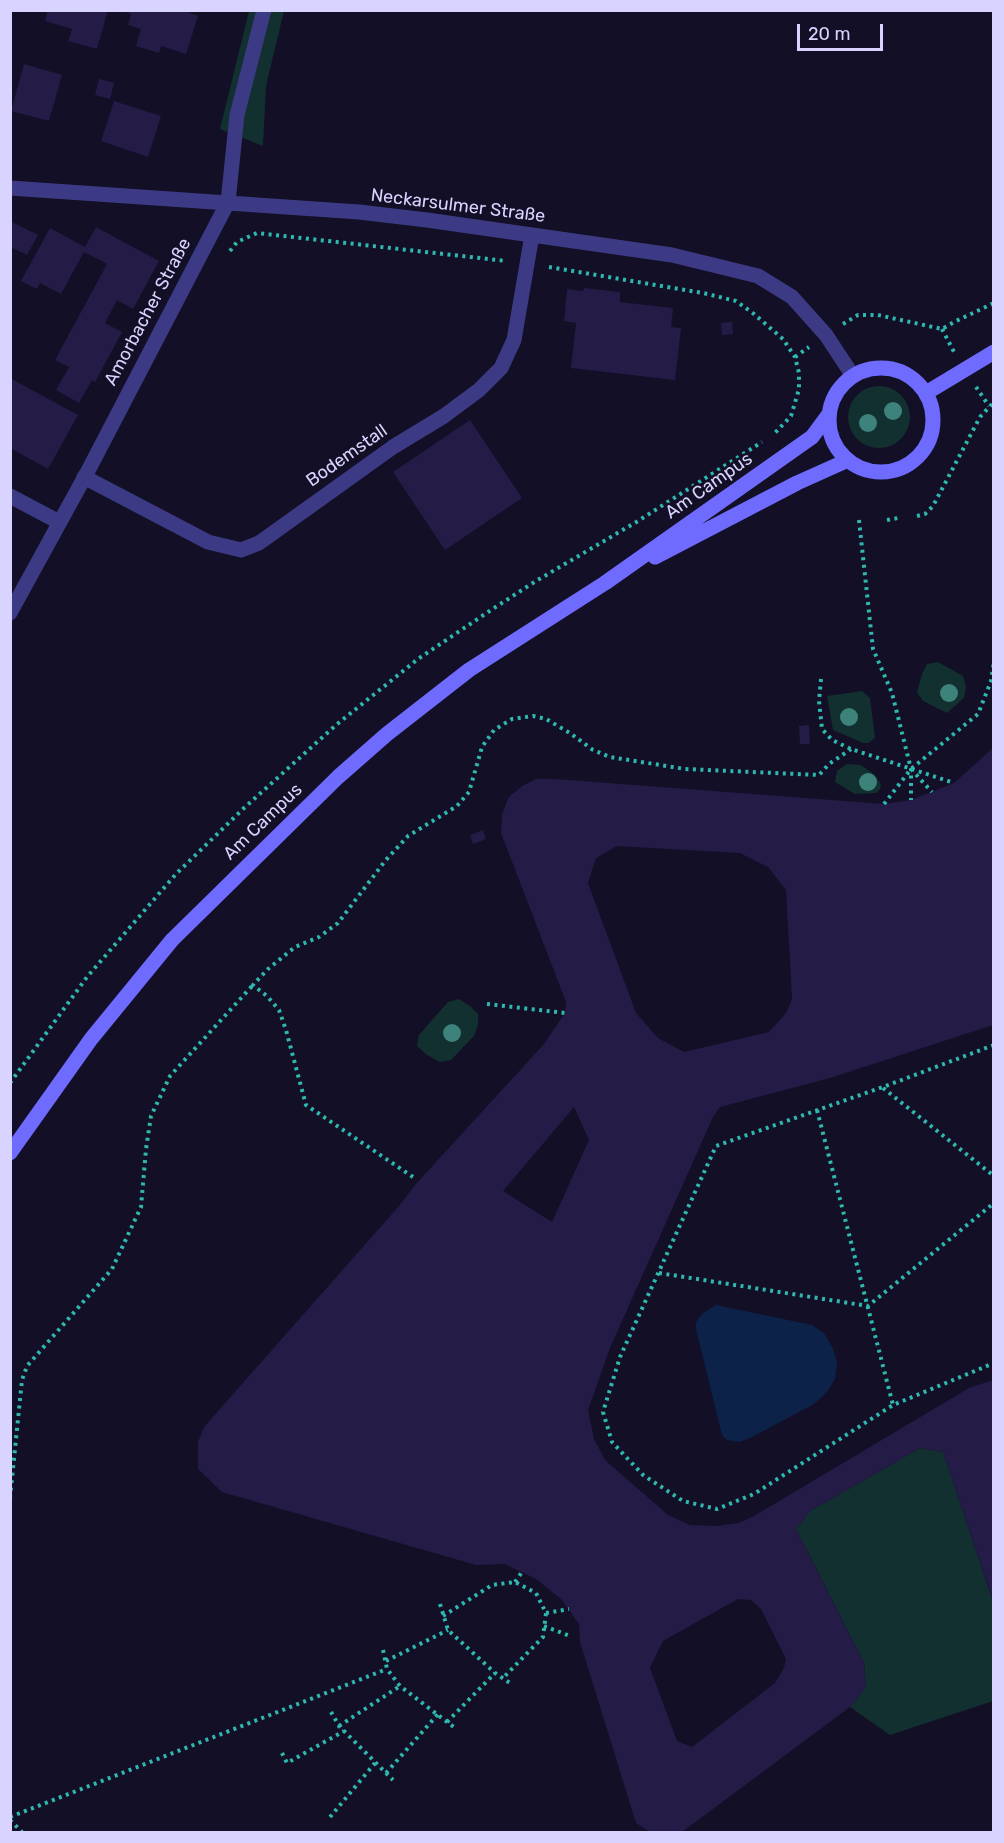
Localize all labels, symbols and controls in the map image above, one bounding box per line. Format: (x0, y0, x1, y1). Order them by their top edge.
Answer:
scale bar (800, 12, 886, 50)
text: 20 m (808, 23, 850, 45)
street label: Neckarsulmer Straße (370, 185, 546, 227)
street label: Amorbacher Straße (100, 235, 196, 389)
street label: Bodemstall (302, 420, 392, 492)
street label: Am Campus (661, 448, 757, 524)
street label: Am Campus (219, 779, 307, 865)

